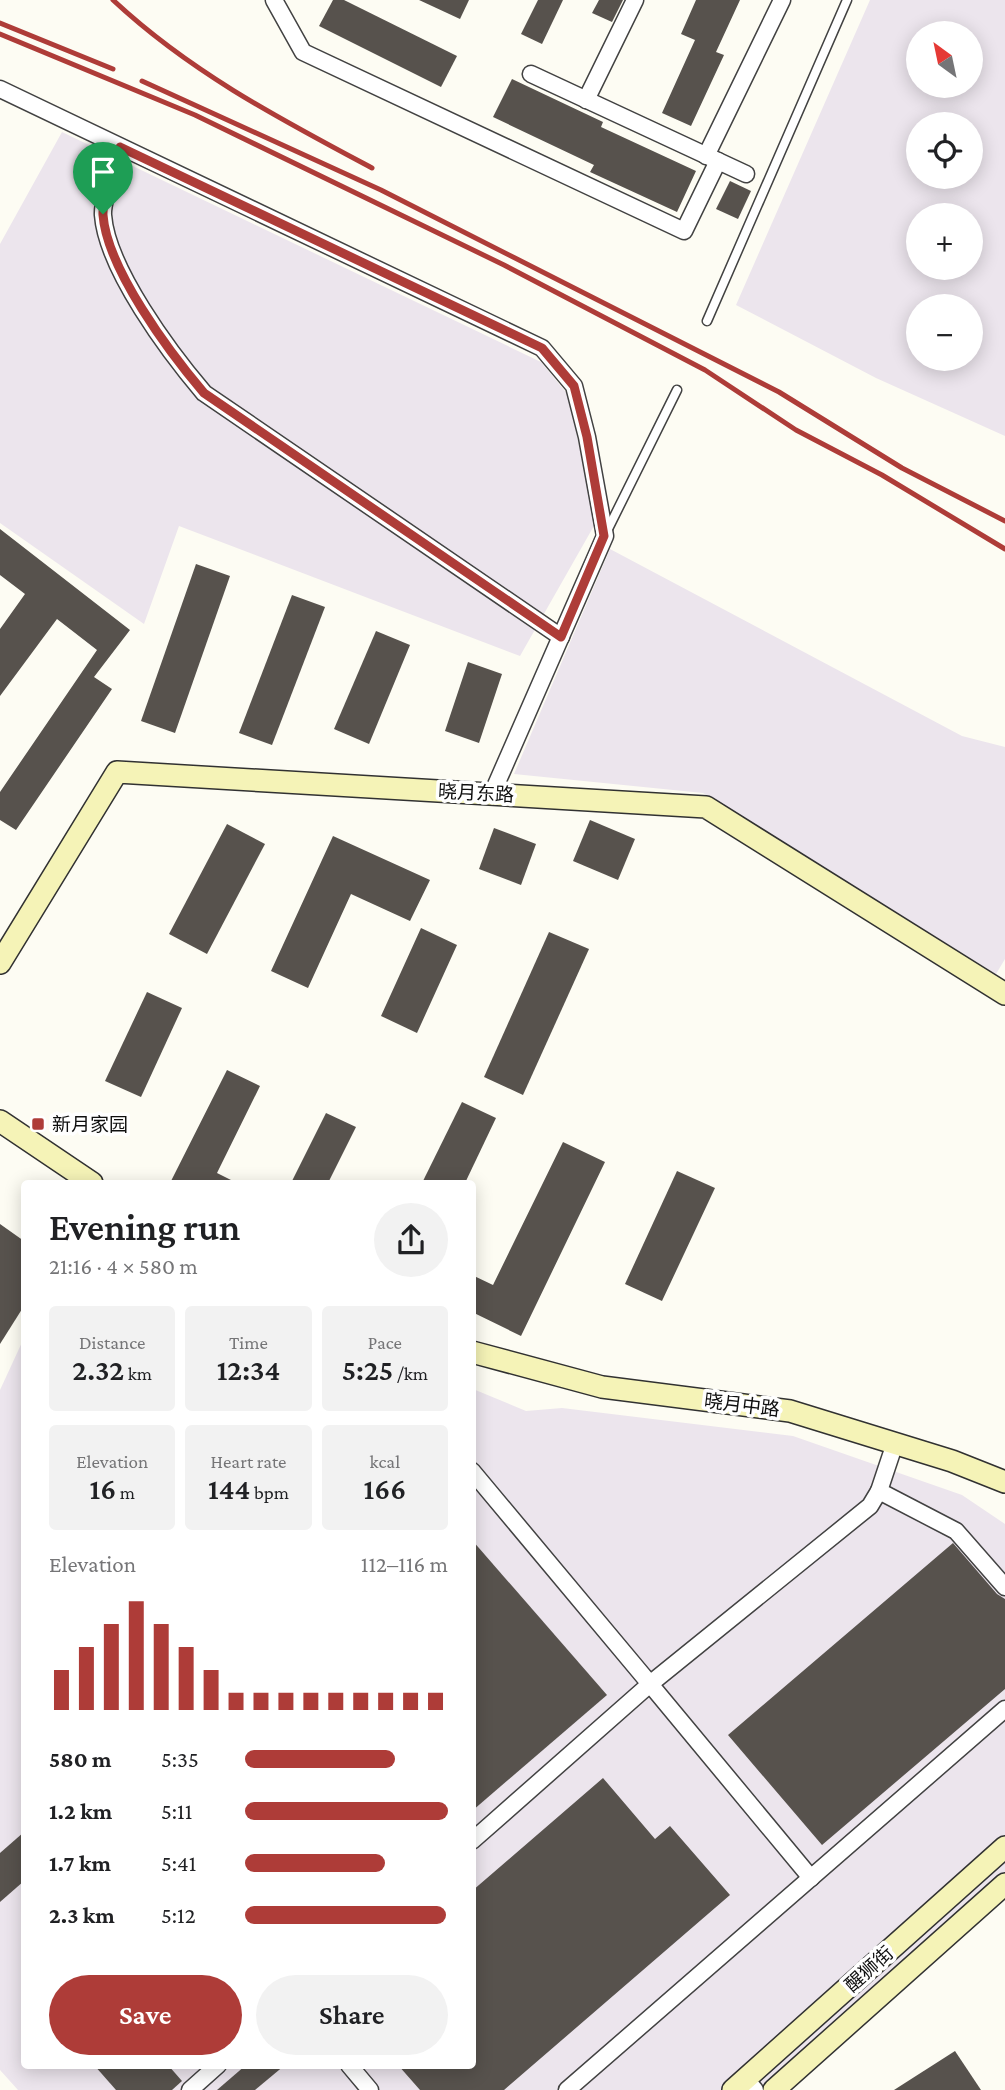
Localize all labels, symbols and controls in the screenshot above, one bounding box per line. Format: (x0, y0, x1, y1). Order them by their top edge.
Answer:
north arrow (906, 21, 984, 98)
map controls (906, 21, 983, 371)
button: locate (906, 112, 983, 189)
pin (73, 142, 133, 214)
icon: arrive (84, 153, 122, 191)
button: + (906, 203, 983, 280)
button: − (906, 294, 983, 371)
street label: 晓月东路 (437, 781, 515, 805)
place label: 新月家园 (52, 1114, 128, 1135)
marker: 新月家园 (30, 1116, 46, 1132)
button: share (374, 1203, 448, 1277)
text: Evening run (49, 1206, 240, 1248)
text: 21:16 · 4 × 580 m (49, 1253, 198, 1279)
text: Distance (79, 1332, 145, 1353)
text: Time (229, 1332, 268, 1353)
text: Pace (368, 1332, 402, 1353)
text: 2.32 (72, 1353, 124, 1386)
text: 12:34 (217, 1353, 280, 1386)
text: 5:25 (342, 1353, 393, 1386)
text: km (124, 1363, 152, 1384)
text: /km (393, 1363, 428, 1384)
street label: 晓月中路 (703, 1390, 781, 1420)
text: Elevation (76, 1451, 148, 1472)
text: Heart rate (211, 1451, 286, 1472)
text: kcal (370, 1451, 400, 1472)
text: 16 (89, 1472, 116, 1505)
text: 144 (208, 1472, 250, 1505)
text: 166 (364, 1472, 406, 1505)
text: m (116, 1482, 135, 1503)
text: bpm (250, 1482, 289, 1503)
text: Elevation (49, 1551, 136, 1577)
text: 112–116 m (361, 1551, 448, 1577)
text: 580 m (49, 1746, 112, 1772)
text: 5:35 (161, 1746, 199, 1772)
text: 1.2 km (49, 1798, 112, 1824)
text: 5:11 (161, 1798, 192, 1824)
text: 1.7 km (49, 1850, 111, 1876)
text: 5:41 (161, 1850, 197, 1876)
text: 2.3 km (49, 1902, 115, 1928)
text: 5:12 (161, 1902, 196, 1928)
street label: 醒狮街 (841, 1942, 897, 1996)
button: Save (49, 1975, 242, 2055)
button: Share (256, 1975, 448, 2055)

